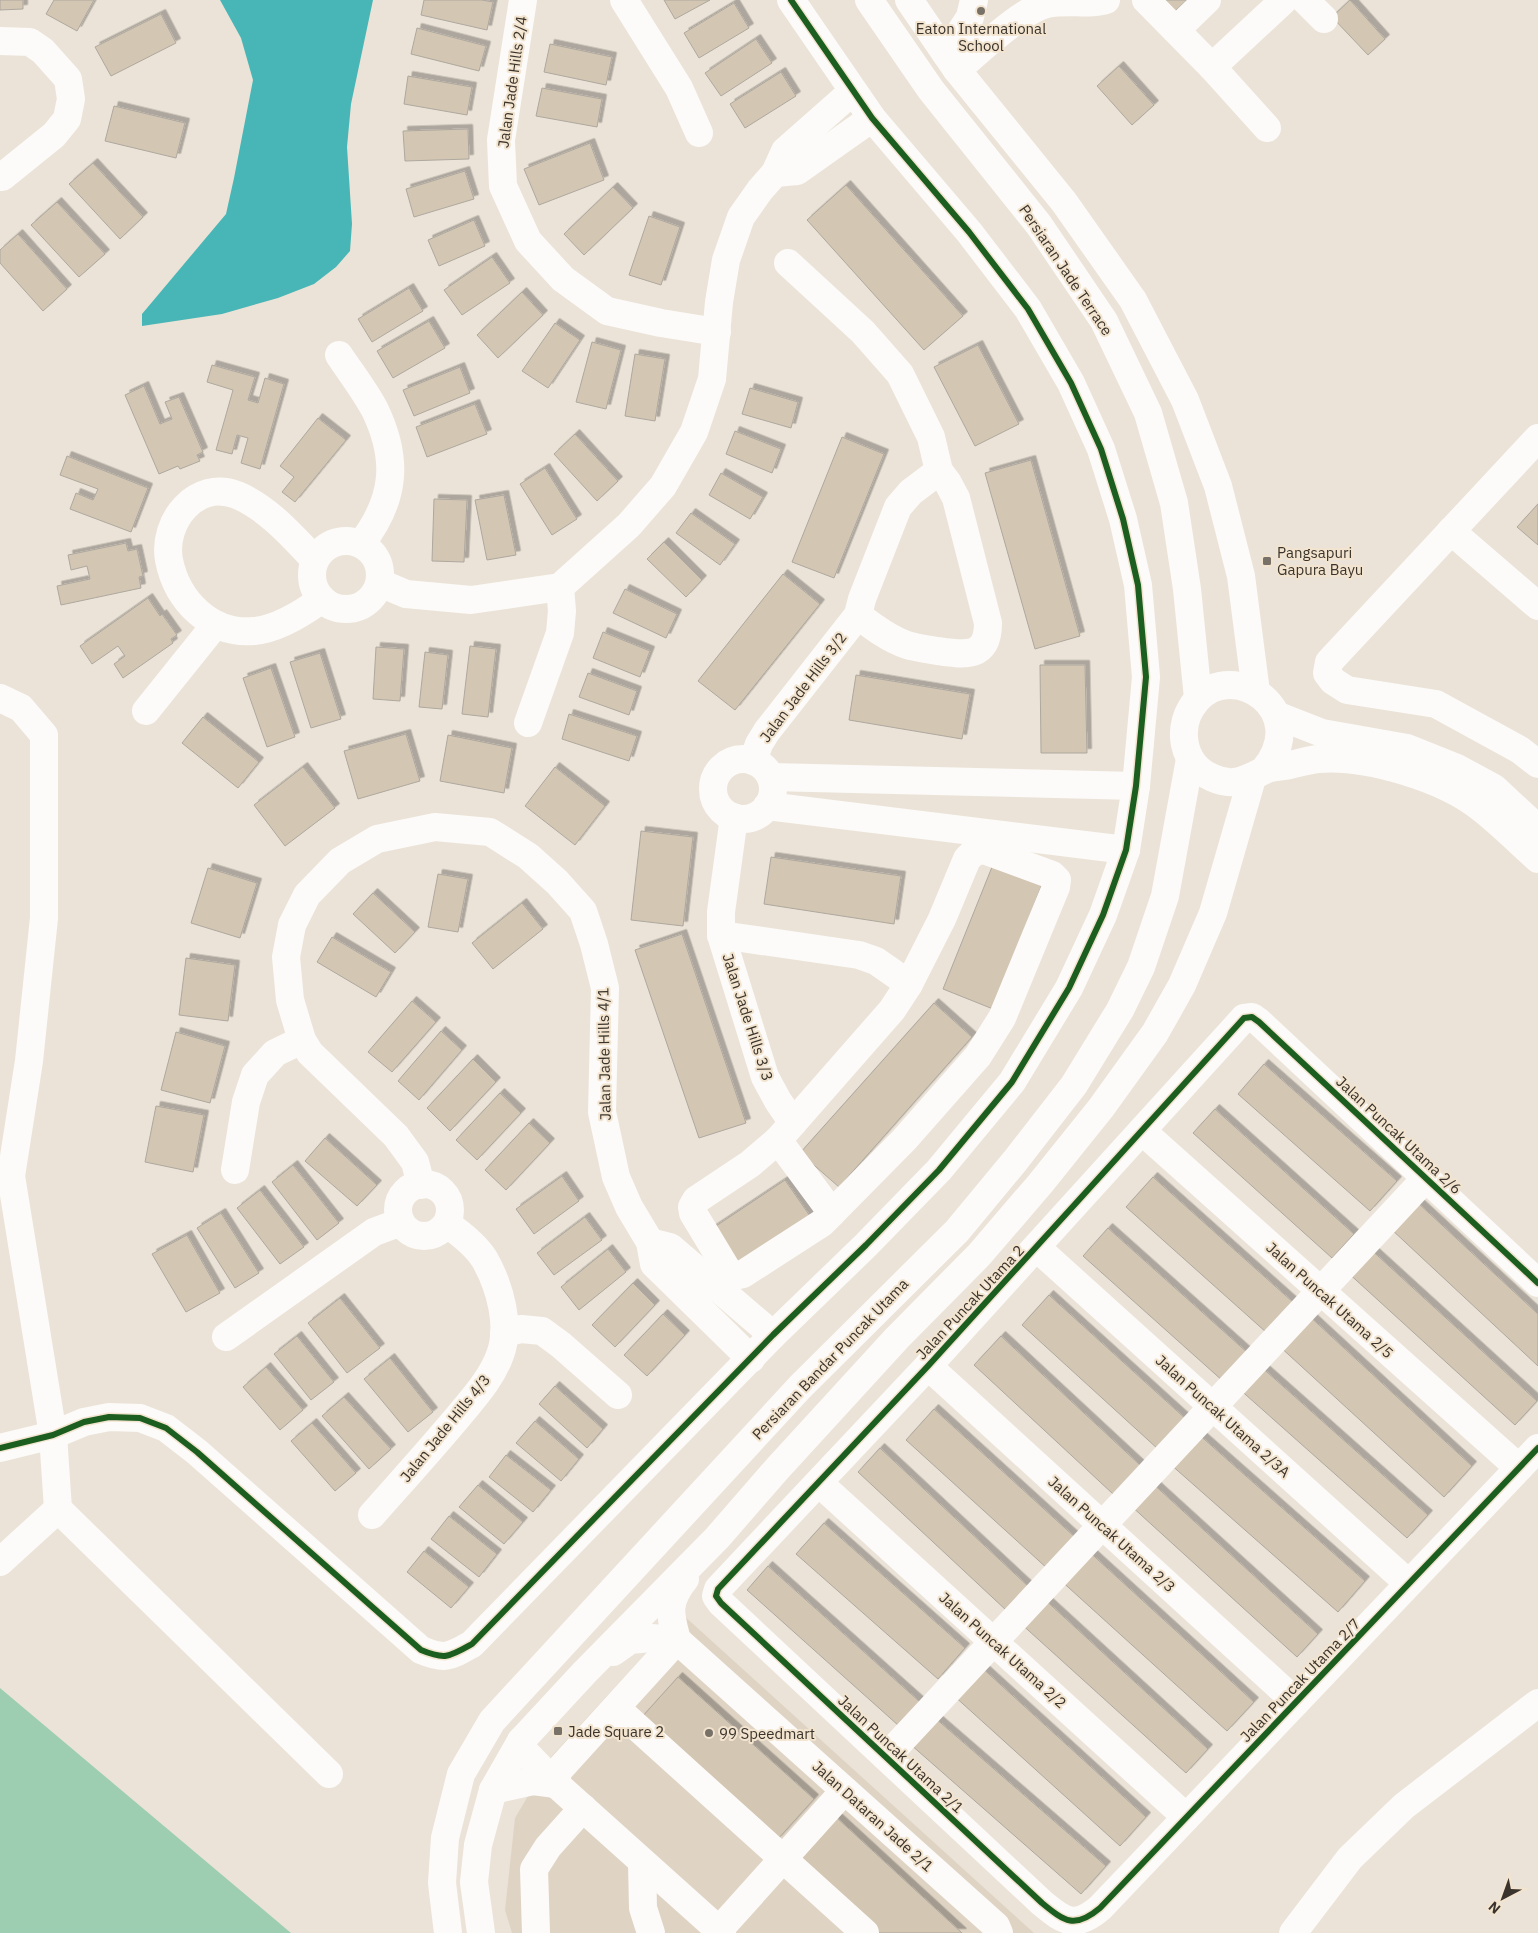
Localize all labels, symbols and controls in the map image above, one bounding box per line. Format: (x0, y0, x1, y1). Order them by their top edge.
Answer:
marker: Eaton International School (975, 5, 987, 17)
street label: Jalan Jade Hills 2/4 (493, 15, 531, 149)
place label: Eaton International School (916, 19, 1046, 55)
street label: Persiaran Jade Terrace (1015, 201, 1117, 339)
place label: Pangsapuri Gapura Bayu (1277, 543, 1363, 579)
marker: Pangsapuri Gapura Bayu (1261, 555, 1273, 567)
street label: Jalan Jade Hills 3/2 (755, 628, 851, 746)
street label: Jalan Jade Hills 3/3 (718, 951, 778, 1083)
street label: Jalan Jade Hills 4/1 (593, 987, 615, 1121)
street label: Jalan Puncak Utama 2/6 (1332, 1072, 1466, 1198)
street label: Jalan Puncak Utama 2/5 (1262, 1238, 1398, 1362)
street label: Jalan Puncak Utama 2 (912, 1241, 1028, 1363)
street label: Persiaran Bandar Puncak Utama (748, 1274, 912, 1444)
street label: Jalan Puncak Utama 2/3A (1152, 1351, 1294, 1482)
street label: Jalan Jade Hills 4/3 (396, 1370, 494, 1486)
street label: Jalan Puncak Utama 2/3 (1044, 1472, 1180, 1596)
street label: Jalan Puncak Utama 2/2 (935, 1588, 1071, 1712)
street label: Jalan Puncak Utama 2/7 (1236, 1614, 1364, 1746)
street label: Jalan Puncak Utama 2/1 (834, 1691, 968, 1817)
place label: Jade Square 2 (568, 1722, 664, 1741)
place label: 99 Speedmart (719, 1724, 815, 1743)
marker: Jade Square 2 (552, 1725, 564, 1737)
marker: 99 Speedmart (703, 1727, 715, 1739)
street label: Jalan Dataran Jade 2/1 (808, 1757, 938, 1875)
north arrow (1478, 1873, 1528, 1923)
text: N (1485, 1898, 1504, 1918)

